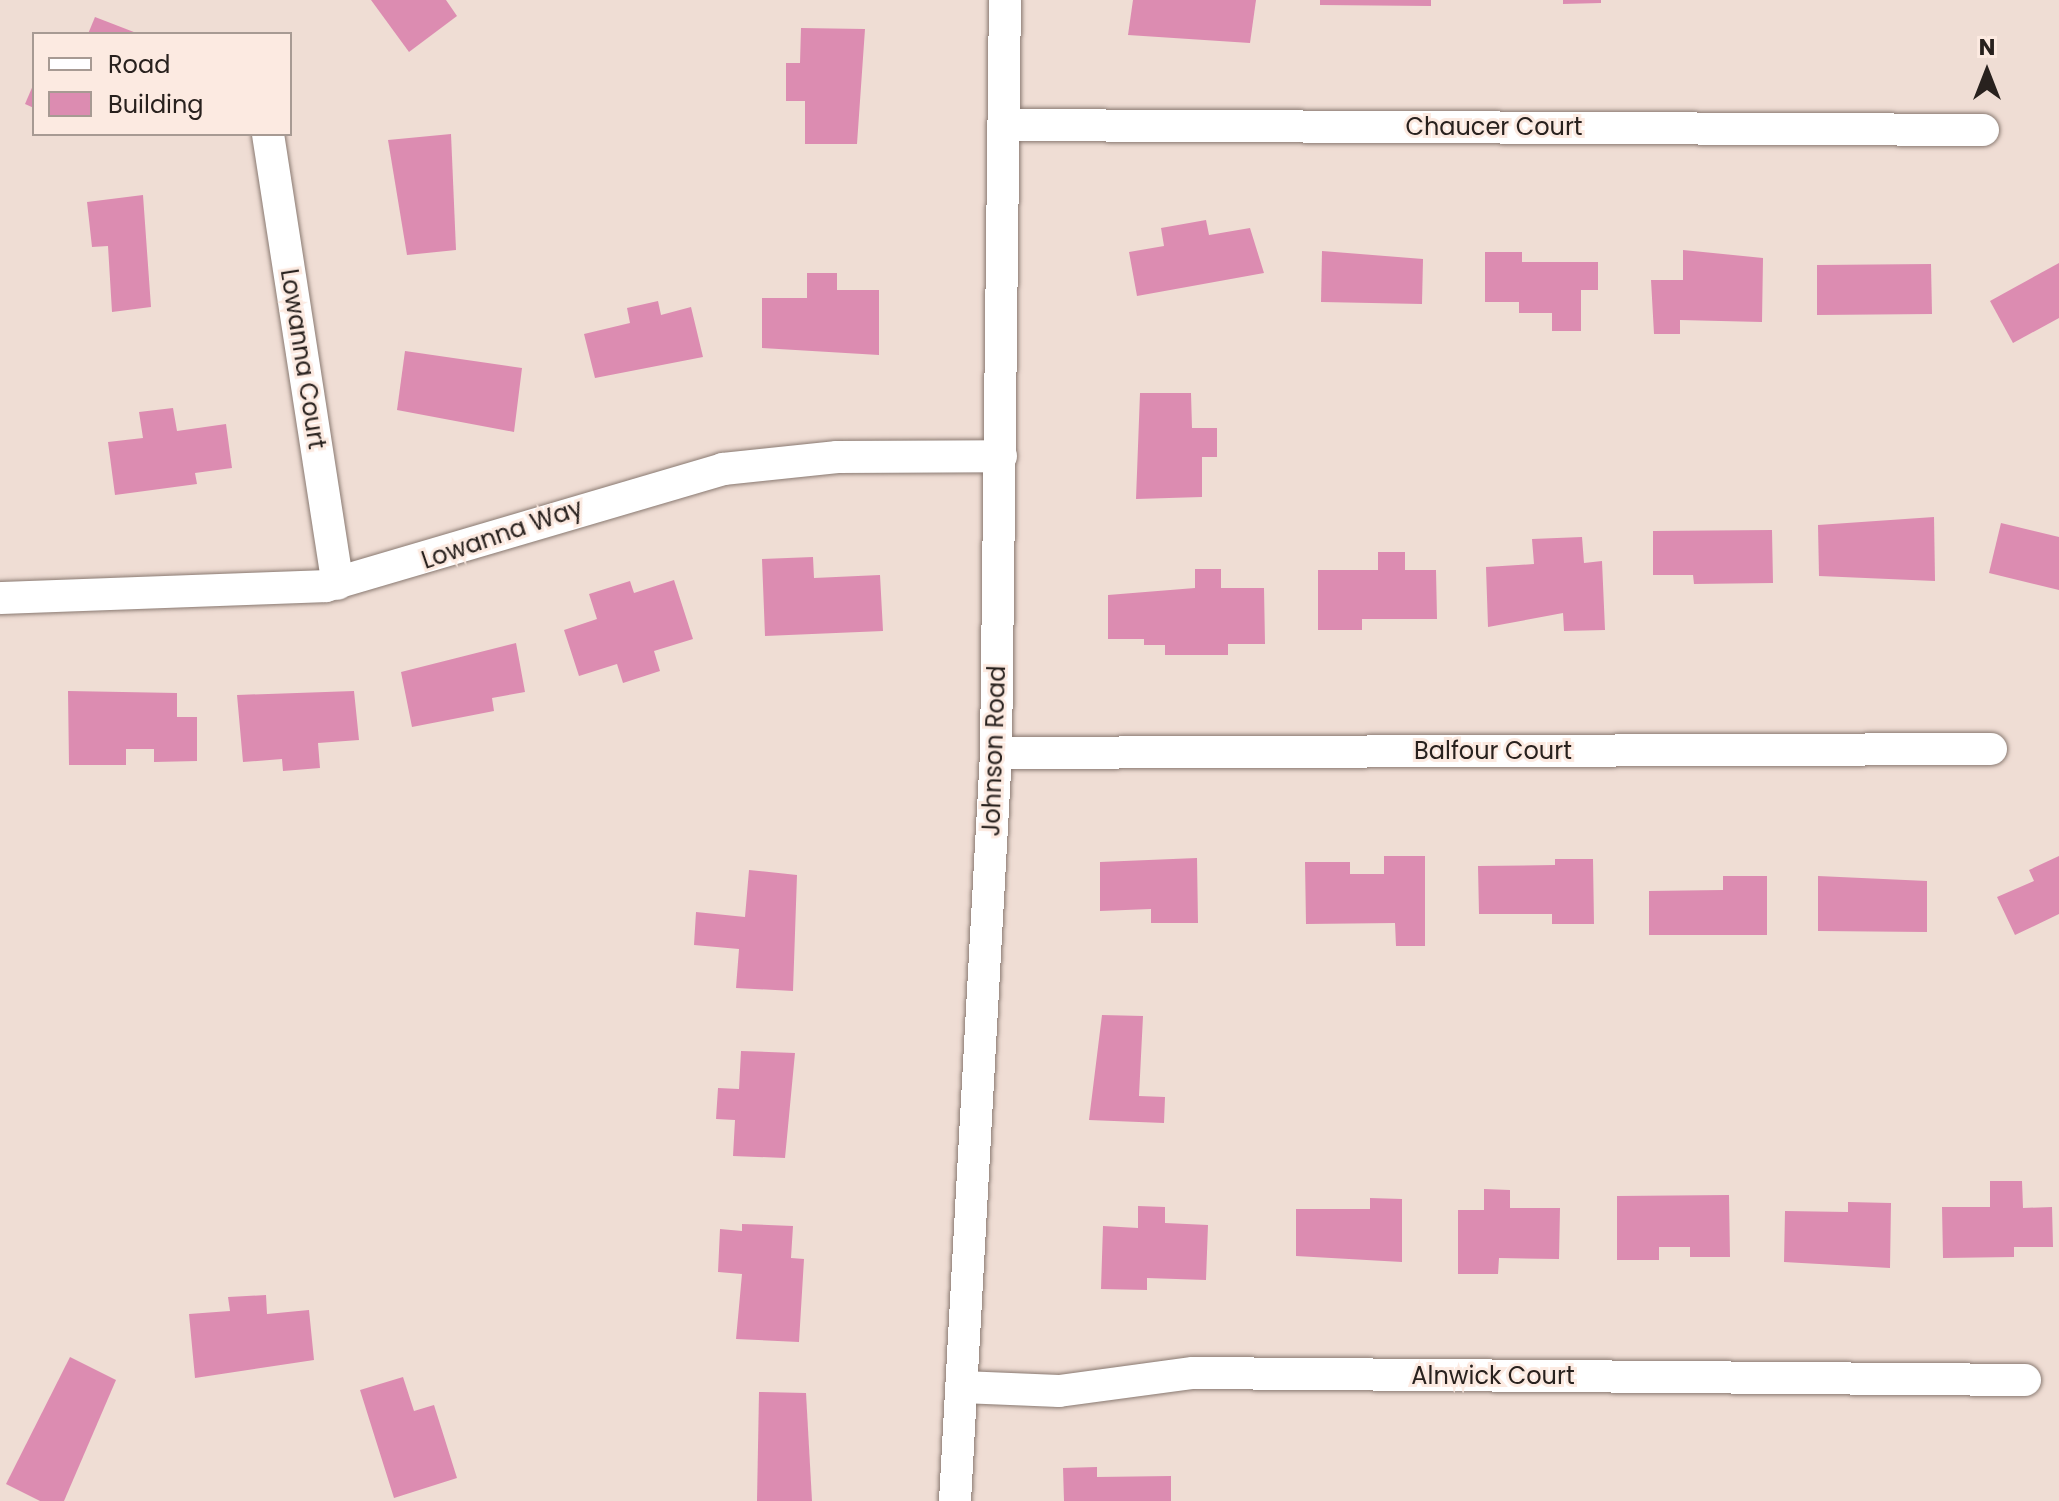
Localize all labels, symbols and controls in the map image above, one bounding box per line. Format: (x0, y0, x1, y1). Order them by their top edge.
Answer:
legend (32, 32, 292, 136)
north arrow (1947, 32, 2027, 112)
text: N (1979, 32, 1995, 63)
text: Road (108, 48, 170, 81)
text: Building (108, 88, 204, 121)
street label: Chaucer Court (1405, 113, 1583, 141)
street label: Lowanna Court (275, 267, 331, 451)
street label: Lowanna Way (418, 493, 586, 575)
street label: Johnson Road (977, 665, 1011, 837)
street label: Balfour Court (1414, 737, 1572, 765)
street label: Alnwick Court (1411, 1362, 1575, 1390)

